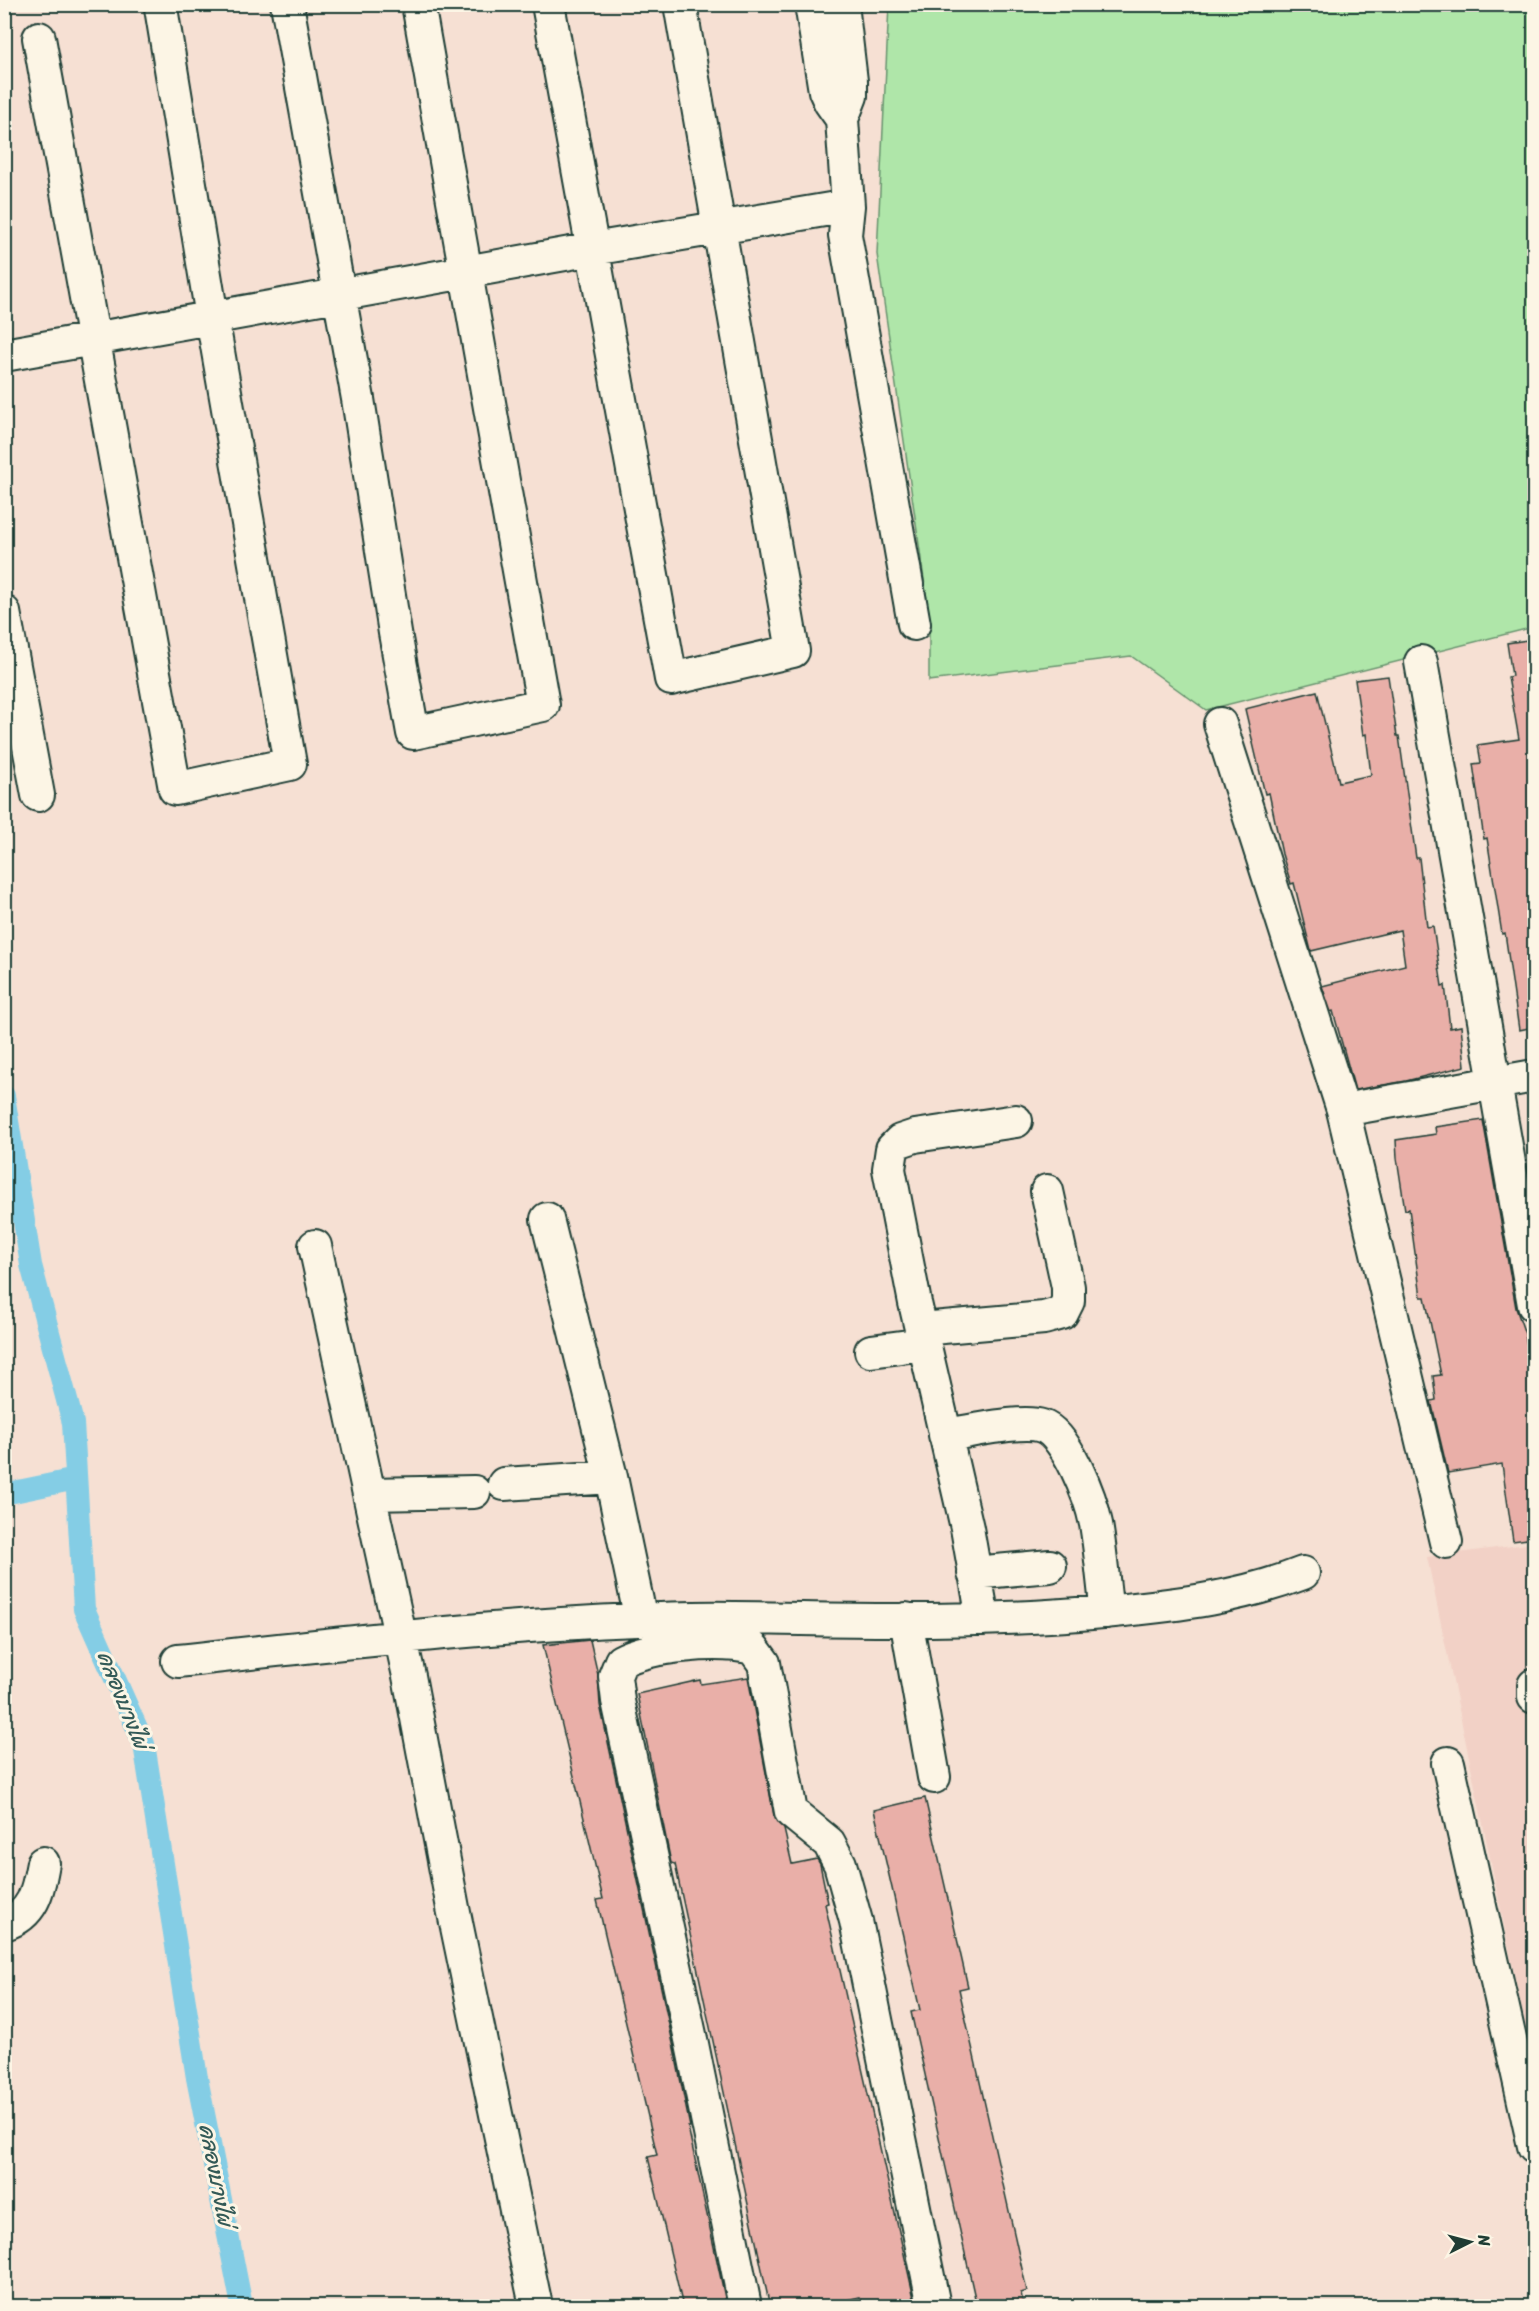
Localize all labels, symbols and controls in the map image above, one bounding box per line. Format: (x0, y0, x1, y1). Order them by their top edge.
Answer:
water label: คลองบางไผ่ (86, 1645, 162, 1760)
water label: คลองบางไผ่ (188, 2121, 246, 2235)
north arrow (1440, 2212, 1500, 2272)
text: N (1469, 2232, 1500, 2248)

